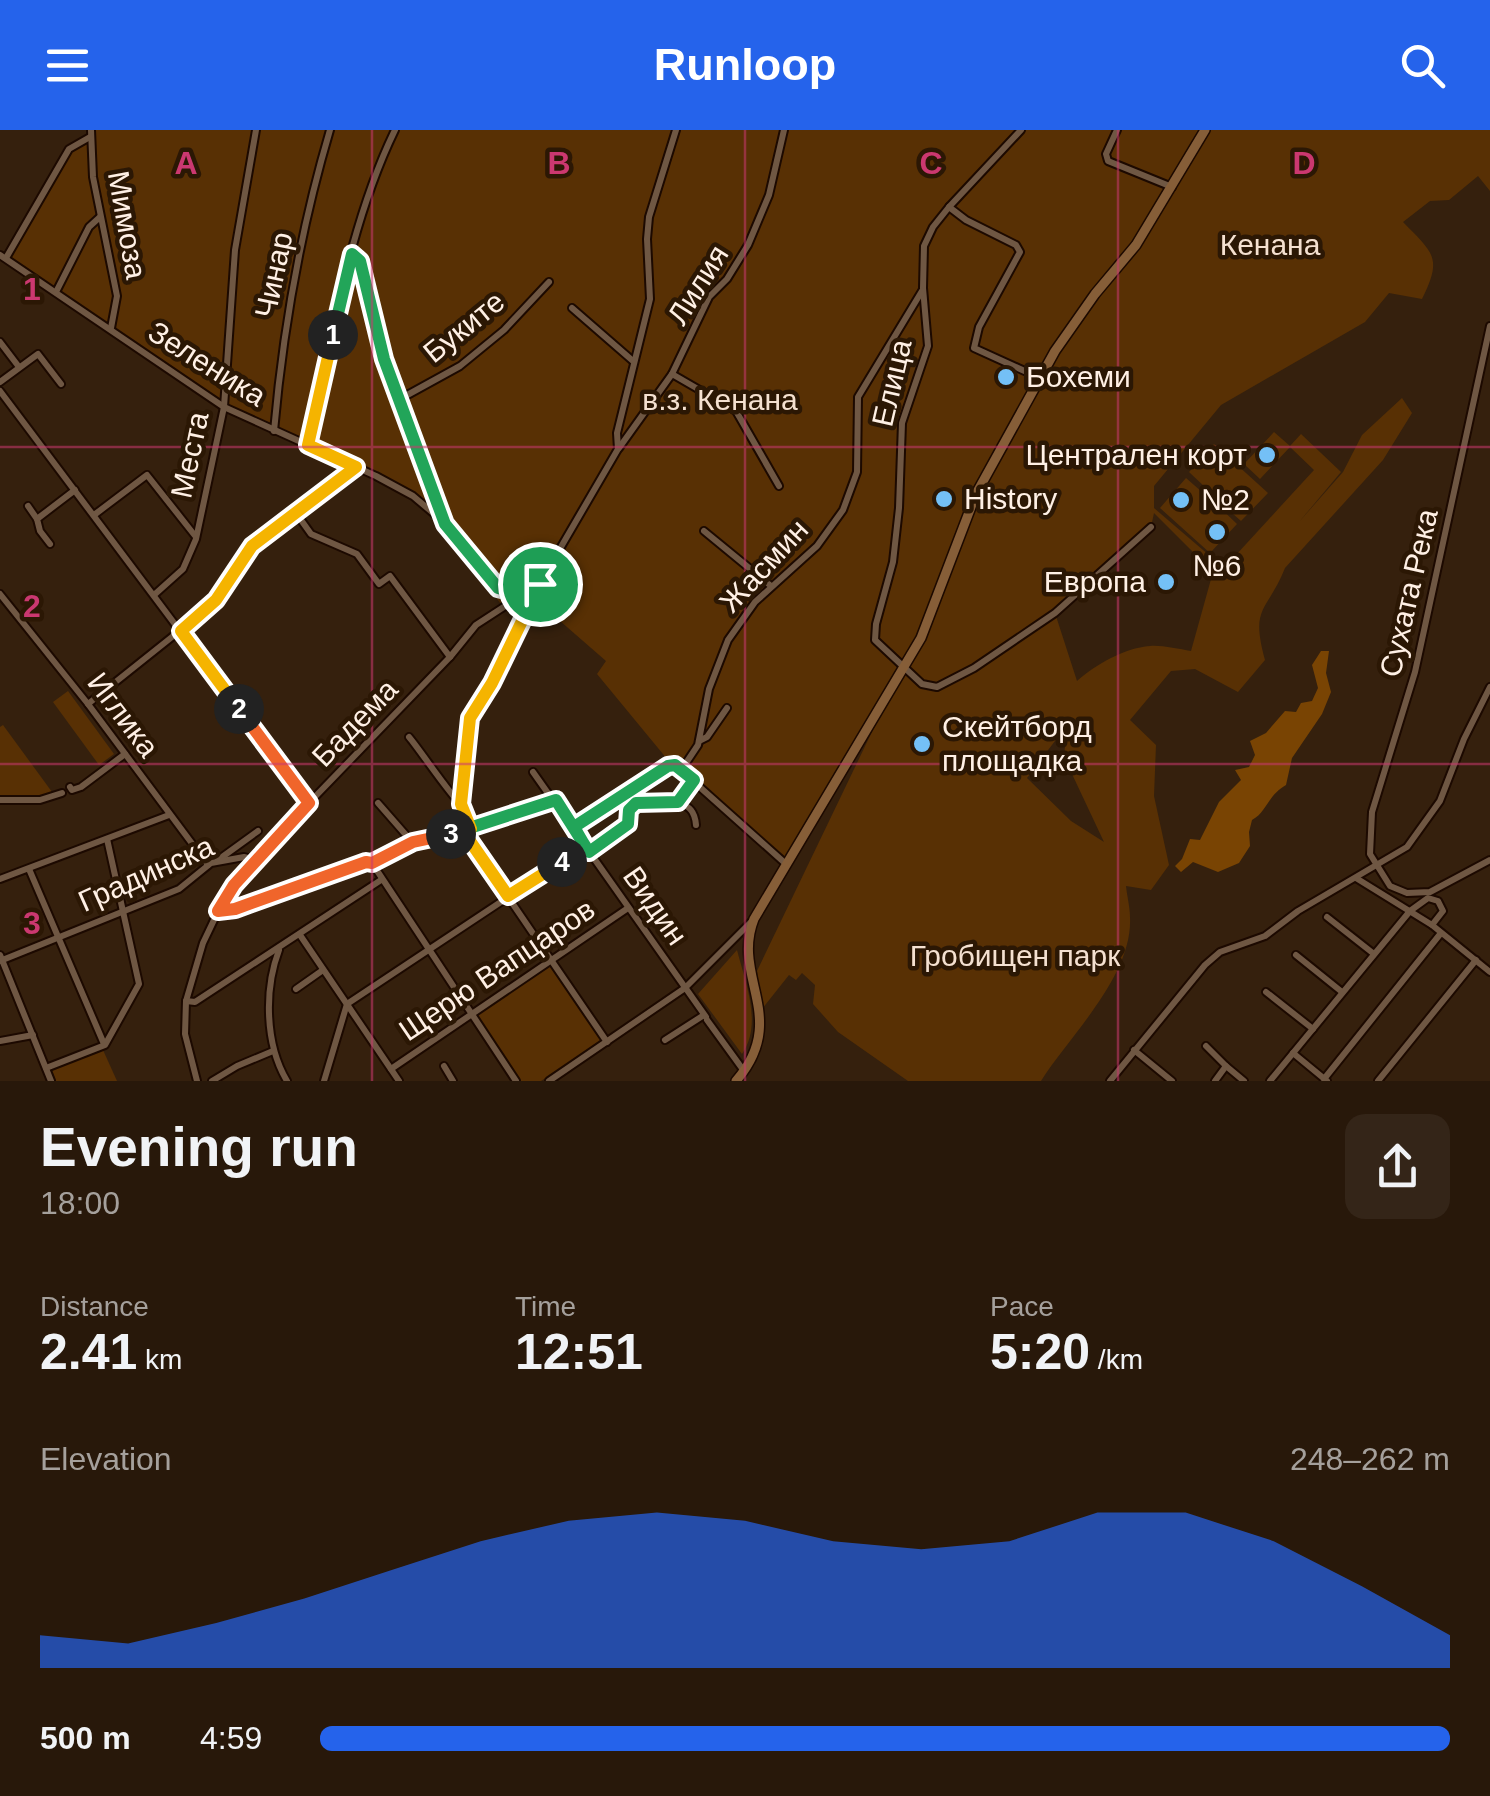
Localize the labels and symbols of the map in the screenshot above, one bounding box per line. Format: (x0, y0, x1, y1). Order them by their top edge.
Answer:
text: A (174, 145, 198, 181)
text: B (547, 145, 571, 181)
text: C (919, 145, 943, 181)
text: D (1292, 145, 1316, 181)
street label: Мимоза (102, 168, 153, 282)
park label: Кенана (1220, 228, 1321, 261)
street label: Чинар (248, 229, 299, 321)
street label: Лилия (661, 239, 735, 330)
text: 1 (23, 271, 41, 307)
street label: Буките (417, 284, 511, 369)
pin: 1 (308, 310, 358, 360)
street label: Зеленика (143, 315, 272, 413)
street label: Елица (866, 336, 918, 430)
place label: Бохеми (1026, 360, 1131, 393)
marker: Бохеми (995, 366, 1017, 388)
park label: в.з. Кенана (642, 383, 798, 416)
street label: Места (164, 409, 215, 501)
place label: Централен корт (1025, 438, 1247, 471)
marker: Централен корт (1256, 444, 1278, 466)
place label: History (964, 482, 1057, 515)
place label: №2 (1201, 483, 1250, 516)
marker: History (933, 488, 955, 510)
marker: №2 (1170, 489, 1192, 511)
street label: Сухата Река (1373, 505, 1444, 680)
street label: Жасмин (713, 513, 814, 618)
marker: №6 (1206, 521, 1228, 543)
pin (498, 542, 583, 627)
place label: №6 (1193, 549, 1241, 582)
place label: Европа (1044, 565, 1146, 598)
marker: Европа (1155, 571, 1177, 593)
text: 2 (23, 588, 41, 624)
street label: Иглика (81, 666, 166, 763)
street label: Бадема (305, 672, 404, 773)
pin: 2 (214, 684, 264, 734)
place label: Скейтборд площадка (942, 710, 1092, 777)
marker: Скейтборд площадка (911, 733, 933, 755)
pin: 3 (426, 809, 476, 859)
street label: Градинска (73, 829, 219, 918)
pin: 4 (537, 837, 587, 887)
street label: Видин (617, 860, 694, 951)
street label: Щерю Вапцаров (393, 892, 601, 1047)
text: 3 (23, 905, 41, 941)
park label: Гробищен парк (910, 939, 1121, 972)

